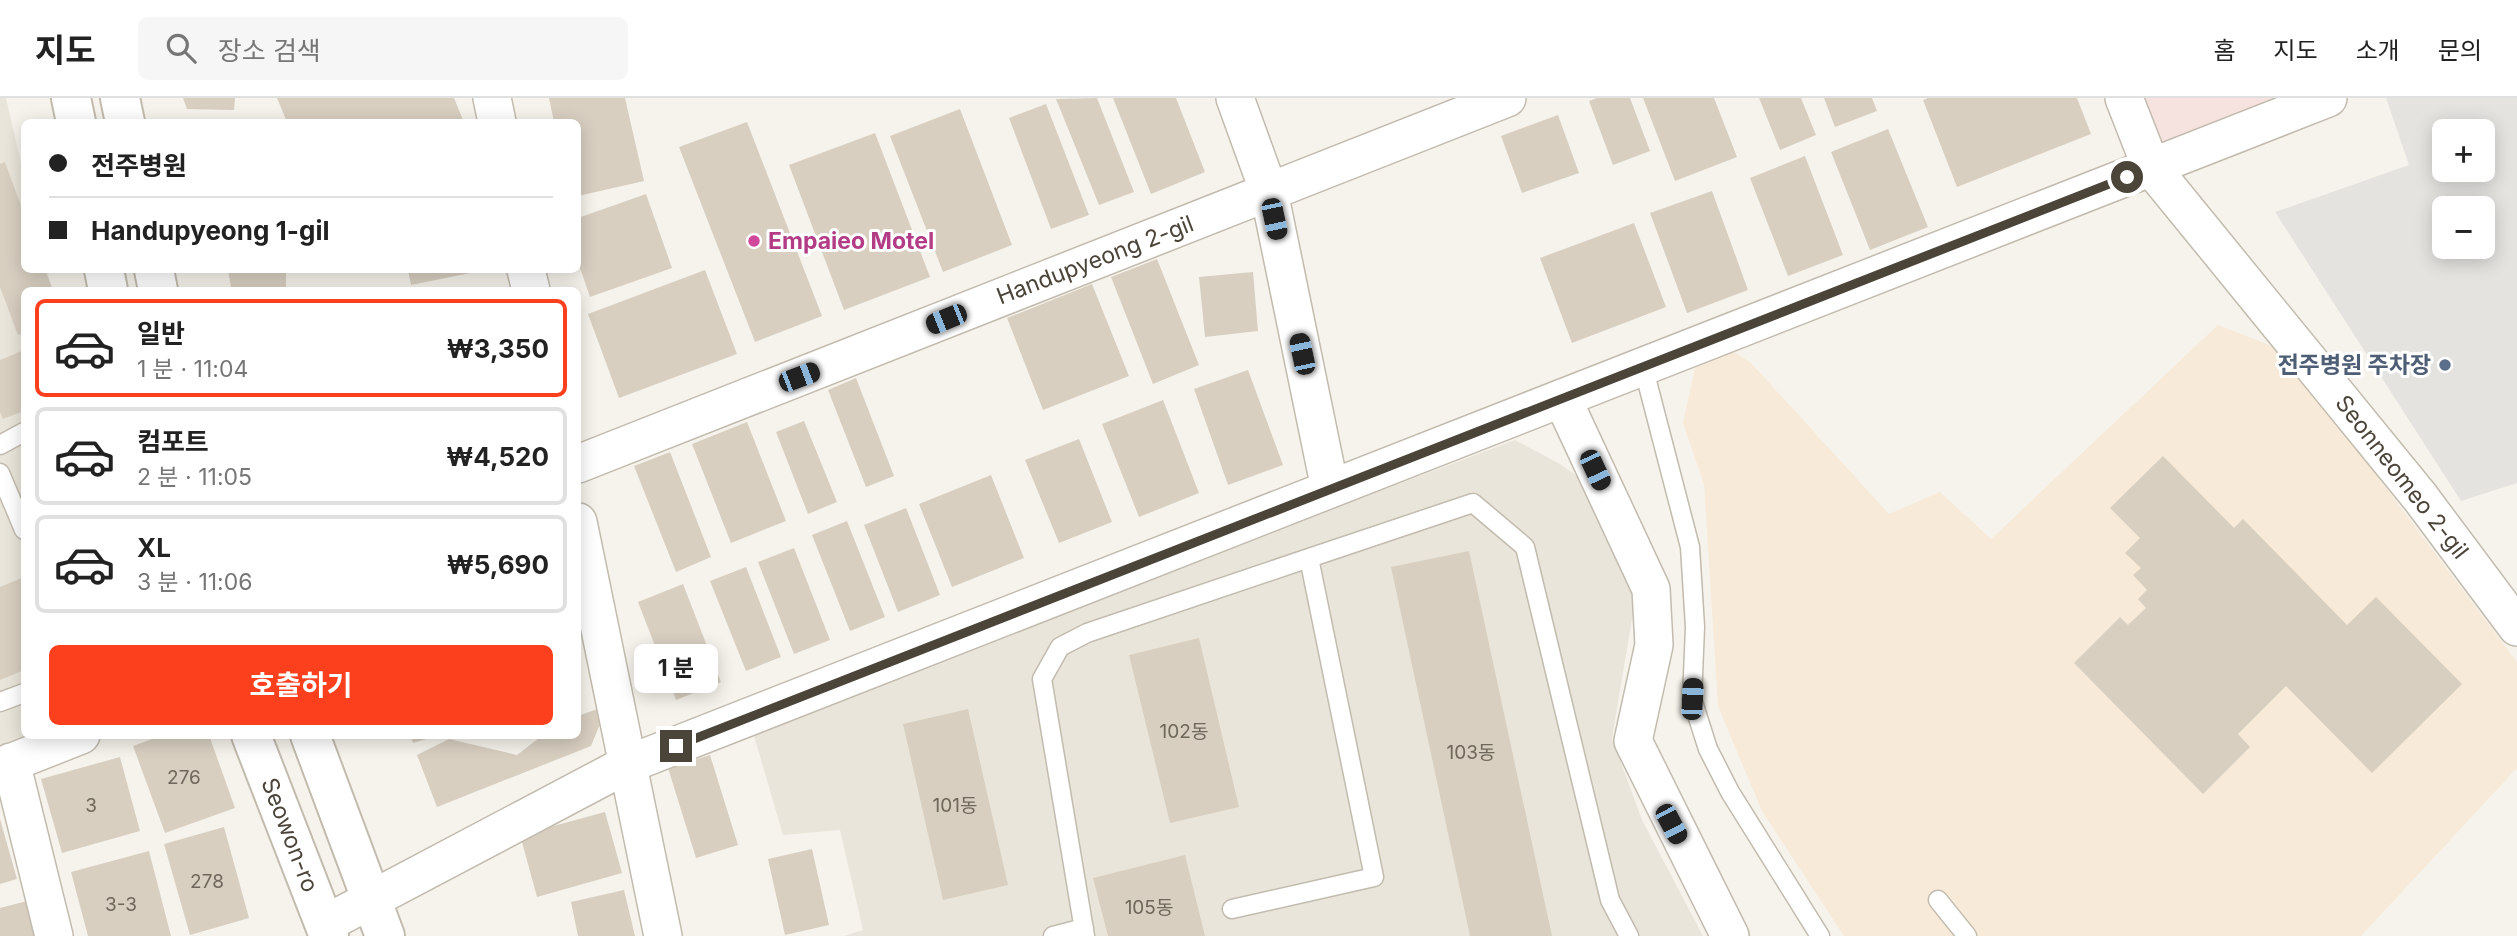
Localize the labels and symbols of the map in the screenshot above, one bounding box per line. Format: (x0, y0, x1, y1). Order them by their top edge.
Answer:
route start (2111, 161, 2143, 193)
car (1260, 196, 1289, 242)
street label: Handupyeong 2-gil (993, 210, 1197, 310)
place label: Empaieo Motel (768, 227, 934, 255)
marker: Empaieo Motel (746, 233, 762, 249)
car (923, 301, 970, 337)
car (1288, 331, 1317, 377)
place label: 전주병원 주차장 (2277, 351, 2431, 379)
marker: 전주병원 주차장 (2437, 357, 2453, 373)
car (776, 360, 823, 394)
street label: Seonneomeo 2-gil (2329, 390, 2475, 564)
car (1577, 447, 1614, 493)
callout: 1 분 (634, 644, 718, 694)
car (1681, 677, 1704, 721)
house number: 102동 (1160, 720, 1208, 743)
route end (660, 730, 692, 762)
house number: 103동 (1447, 741, 1495, 764)
house number: 276 (167, 766, 201, 789)
street label: Seowon-ro (255, 774, 325, 896)
house number: 3 (85, 794, 97, 817)
house number: 101동 (933, 794, 977, 817)
car (1652, 801, 1691, 847)
house number: 278 (190, 870, 224, 893)
house number: 3-3 (105, 893, 137, 916)
house number: 105동 (1125, 896, 1173, 919)

